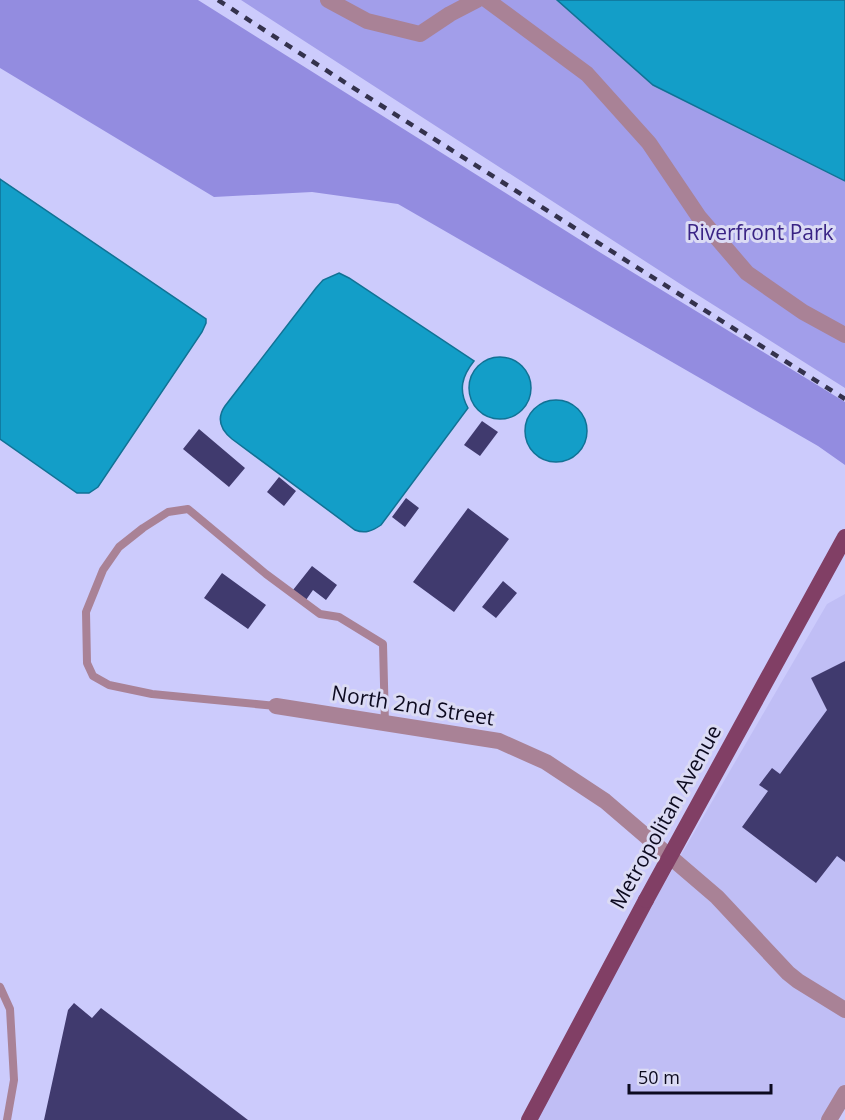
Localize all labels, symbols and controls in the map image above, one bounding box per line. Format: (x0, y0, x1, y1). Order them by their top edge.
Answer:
park label: Riverfront Park (686, 218, 834, 246)
street label: North 2nd Street (330, 678, 497, 732)
street label: Metropolitan Avenue (603, 720, 727, 913)
scale bar (629, 1057, 772, 1095)
text: 50 m (638, 1065, 680, 1089)

